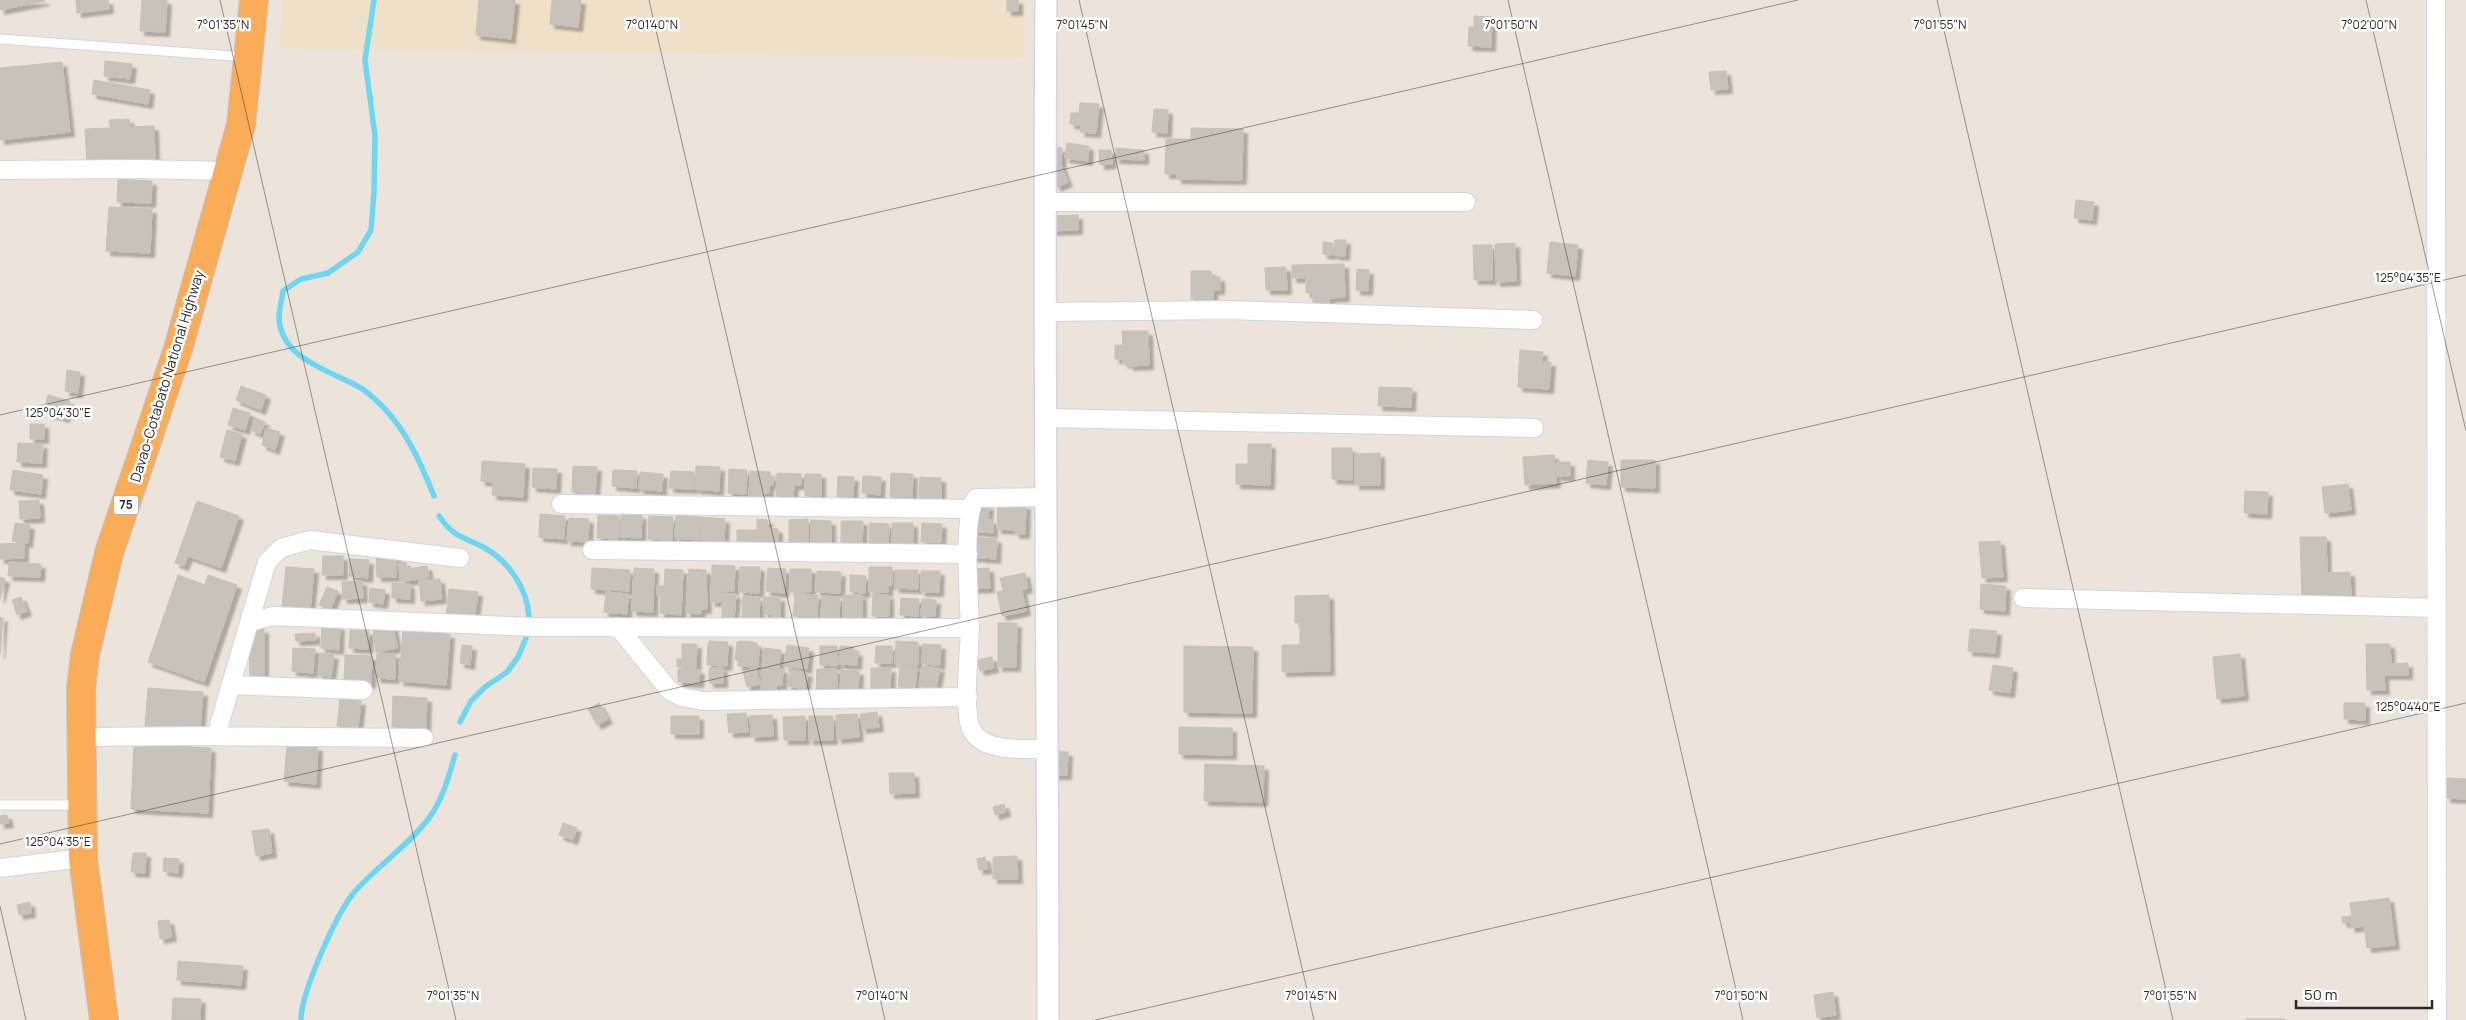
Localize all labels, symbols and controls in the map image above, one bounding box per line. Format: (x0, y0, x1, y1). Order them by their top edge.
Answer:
text: 7°01'35"N (197, 16, 249, 33)
text: 7°01'40"N (626, 16, 678, 33)
text: 7°01'45"N (1056, 16, 1108, 33)
text: 7°01'50"N (1484, 16, 1538, 33)
text: 7°01'55"N (1914, 16, 1966, 33)
text: 7°02'00"N (2341, 16, 2397, 33)
street label: Davao-Cotabato National Highway (125, 267, 208, 484)
text: 125°04'35"E (2375, 269, 2441, 286)
text: 125°04'30"E (25, 404, 91, 421)
road number: 75 (114, 496, 138, 514)
text: 125°04'40"E (2376, 698, 2441, 715)
text: 125°04'35"E (25, 833, 91, 850)
scale bar (2296, 978, 2432, 1010)
text: 50 m (2304, 984, 2338, 1005)
text: 7°01'35"N (427, 987, 479, 1004)
text: 7°01'40"N (856, 987, 908, 1004)
text: 7°01'45"N (1285, 987, 1337, 1004)
text: 7°01'50"N (1714, 987, 1768, 1004)
text: 7°01'55"N (2144, 987, 2196, 1004)

